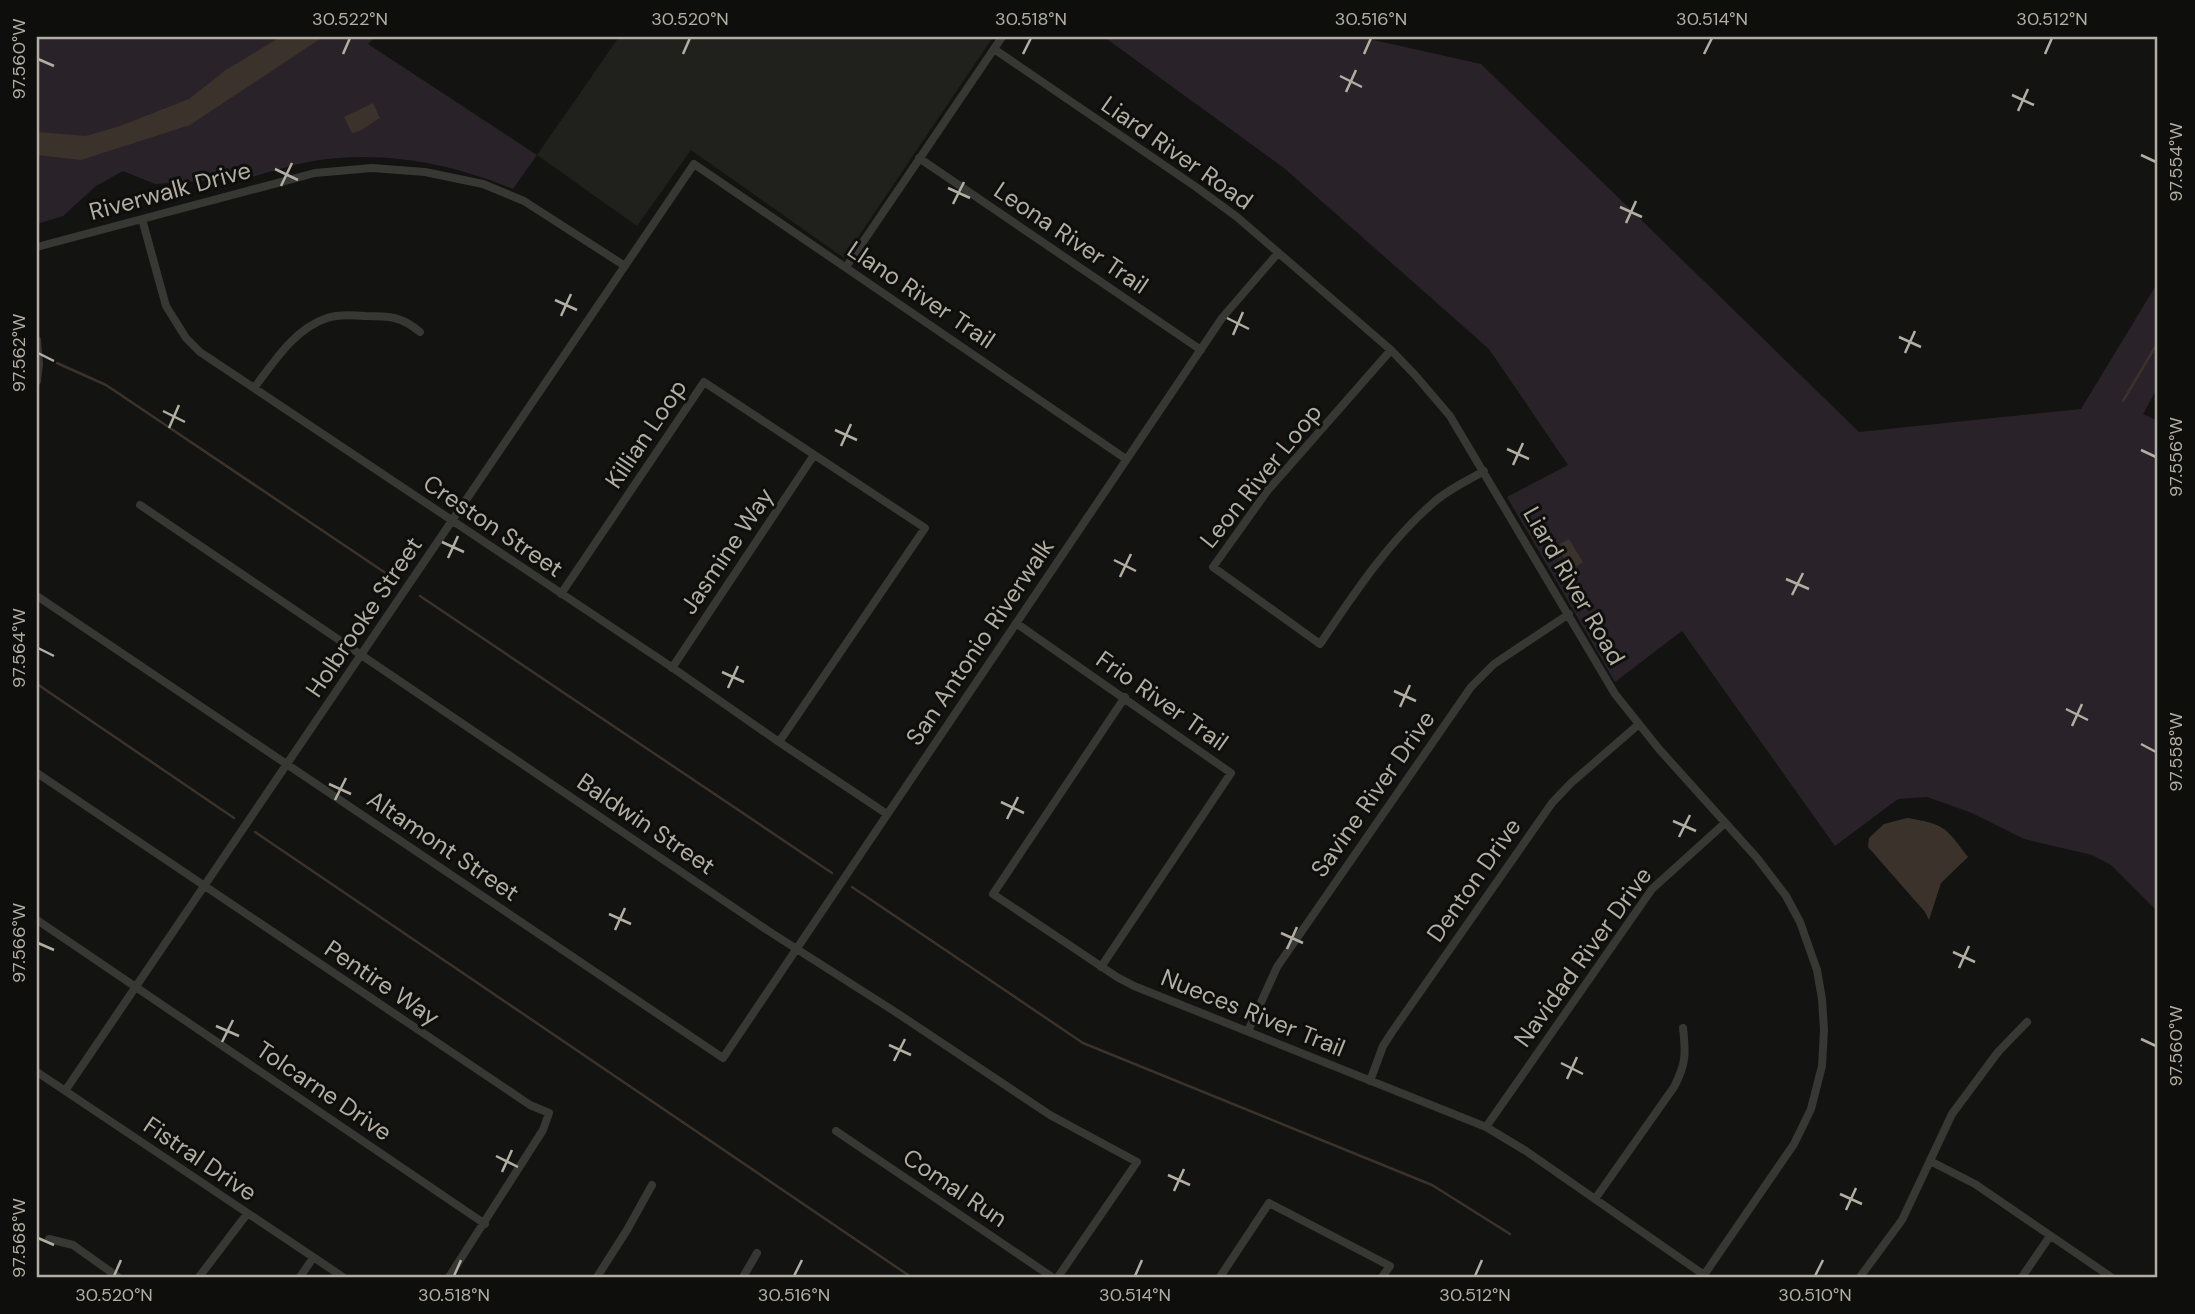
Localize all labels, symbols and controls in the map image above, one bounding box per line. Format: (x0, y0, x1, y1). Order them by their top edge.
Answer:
text: 30.522°N (312, 7, 388, 31)
text: 30.520°N (651, 7, 729, 31)
text: 30.518°N (995, 7, 1067, 31)
text: 30.516°N (1335, 7, 1407, 31)
text: 30.514°N (1676, 7, 1748, 31)
text: 30.512°N (2016, 7, 2088, 31)
text: 97.560°W (7, 18, 31, 100)
street label: Liard River Road (1095, 89, 1259, 216)
text: 97.554°W (2164, 122, 2188, 202)
street label: Riverwalk Drive (86, 154, 254, 227)
street label: Leona River Trail (988, 175, 1154, 301)
street label: Llano River Trail (841, 234, 1001, 355)
text: 97.562°W (7, 314, 31, 392)
street label: Killian Loop (598, 373, 693, 494)
street label: Leon River Loop (1193, 397, 1328, 554)
text: 97.556°W (2164, 417, 2188, 497)
street label: Creston Street (417, 467, 569, 584)
street label: Jasmine Way (673, 481, 780, 620)
street label: Liard River Road (1516, 501, 1632, 671)
street label: Holbrooke Street (298, 530, 429, 703)
street label: San Antonio Riverwalk (899, 532, 1060, 751)
text: 97.564°W (7, 608, 31, 688)
street label: Frio River Trail (1090, 644, 1234, 758)
street label: Savine River Drive (1304, 704, 1442, 883)
text: 97.558°W (2164, 712, 2188, 792)
street label: Baldwin Street (571, 766, 721, 881)
street label: Altamont Street (361, 783, 525, 908)
street label: Denton Drive (1420, 812, 1528, 948)
street label: Navidad River Drive (1507, 861, 1658, 1053)
text: 97.566°W (7, 903, 31, 983)
street label: Pentire Way (319, 933, 446, 1032)
street label: Nueces River Trail (1157, 961, 1350, 1064)
text: 97.560°W (2164, 1005, 2188, 1087)
street label: Tolcarne Drive (250, 1034, 398, 1147)
street label: Fistral Drive (138, 1109, 263, 1208)
street label: Comal Run (897, 1141, 1013, 1234)
text: 97.568°W (7, 1198, 31, 1278)
text: 30.520°N (75, 1283, 153, 1307)
text: 30.518°N (418, 1283, 490, 1307)
text: 30.516°N (758, 1283, 830, 1307)
text: 30.514°N (1099, 1283, 1171, 1307)
text: 30.512°N (1439, 1283, 1511, 1307)
text: 30.510°N (1778, 1283, 1852, 1307)

